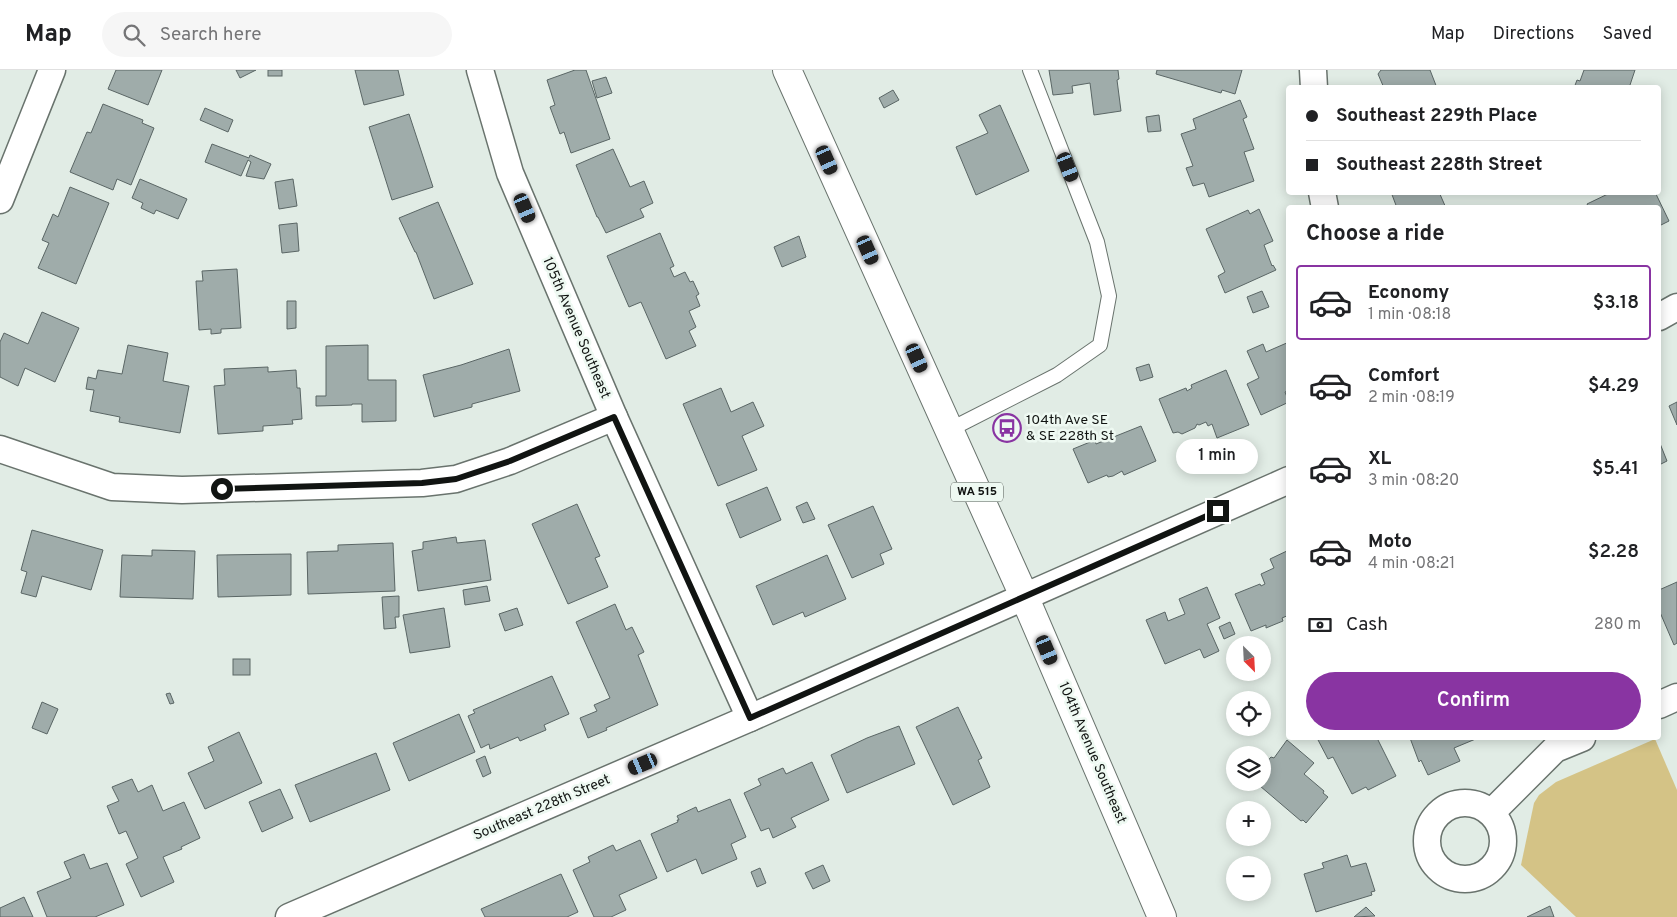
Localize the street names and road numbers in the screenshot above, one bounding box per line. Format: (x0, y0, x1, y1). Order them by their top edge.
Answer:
street label: 105th Avenue Southeast (538, 255, 614, 401)
road number: WA 515 (951, 482, 1003, 502)
street label: 104th Avenue Southeast (1054, 680, 1130, 826)
street label: Southeast 228th Street (471, 771, 613, 845)

